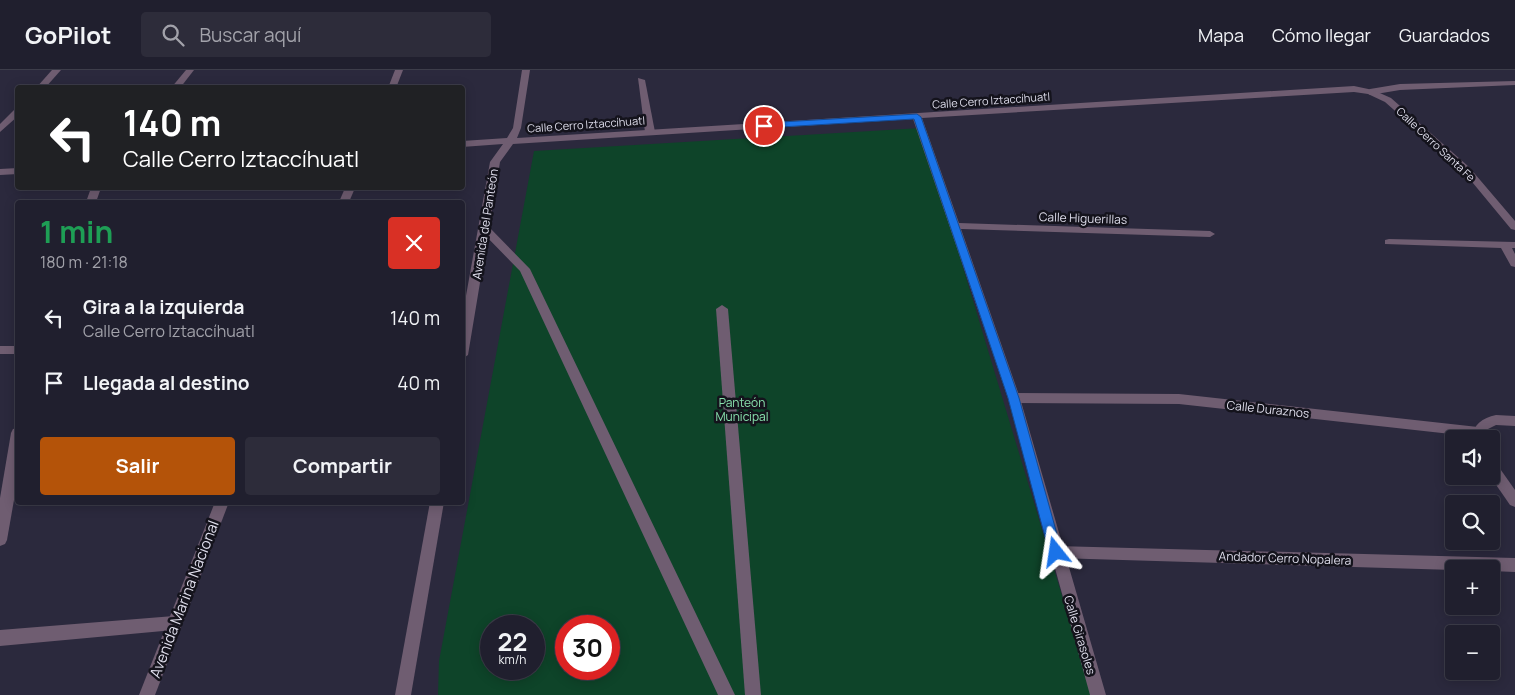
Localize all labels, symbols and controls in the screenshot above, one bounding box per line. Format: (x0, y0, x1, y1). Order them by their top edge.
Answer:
search box (141, 12, 491, 57)
text: GoPilot (25, 18, 111, 51)
icon: search (159, 21, 187, 49)
text: Buscar aquí (199, 22, 302, 48)
text: Mapa (1198, 23, 1244, 47)
text: Cómo llegar (1272, 23, 1371, 47)
text: Guardados (1399, 23, 1490, 47)
street label: Calle Cerro Iztaccíhuatl (932, 88, 1050, 112)
text: 140 m (123, 99, 221, 147)
street label: Calle Cerro Santa Fe (1393, 104, 1479, 185)
icon: left (40, 105, 105, 170)
pin (743, 105, 785, 147)
street label: Calle Cerro Iztaccíhuatl (527, 112, 645, 136)
icon: arrive (750, 112, 778, 140)
text: Calle Cerro Iztaccíhuatl (123, 144, 359, 174)
street label: Avenida del Panteón (468, 167, 502, 281)
street label: Calle Higuerillas (1039, 208, 1127, 228)
text: 1 min (40, 211, 113, 252)
button: close (388, 217, 440, 269)
text: 180 m · 21:18 (40, 251, 128, 273)
text: Gira a la izquierda (83, 294, 244, 320)
icon: left (40, 304, 68, 332)
text: 140 m (390, 305, 440, 331)
text: Calle Cerro Iztaccíhuatl (83, 320, 255, 342)
icon: arrive (40, 369, 68, 397)
text: Llegada al destino (83, 370, 250, 396)
text: 40 m (397, 370, 440, 396)
park label: Panteón Municipal (716, 394, 768, 425)
street label: Calle Duraznos (1226, 396, 1310, 422)
map controls (1445, 430, 1500, 680)
button: sound (1445, 430, 1500, 485)
button: Salir (40, 437, 235, 495)
button: Compartir (245, 437, 440, 495)
button: search (1445, 495, 1500, 550)
street label: Avenida Marina Nacional (144, 517, 224, 681)
position arrow (1029, 525, 1081, 577)
street label: Andador Cerro Nopalera (1218, 547, 1352, 569)
button: + (1445, 560, 1500, 615)
street label: Calle Girasoles (1060, 593, 1100, 677)
speed limit sign: 30 (555, 615, 620, 680)
text: 22 (498, 624, 527, 659)
button: − (1445, 625, 1500, 680)
text: km/h (499, 651, 526, 668)

